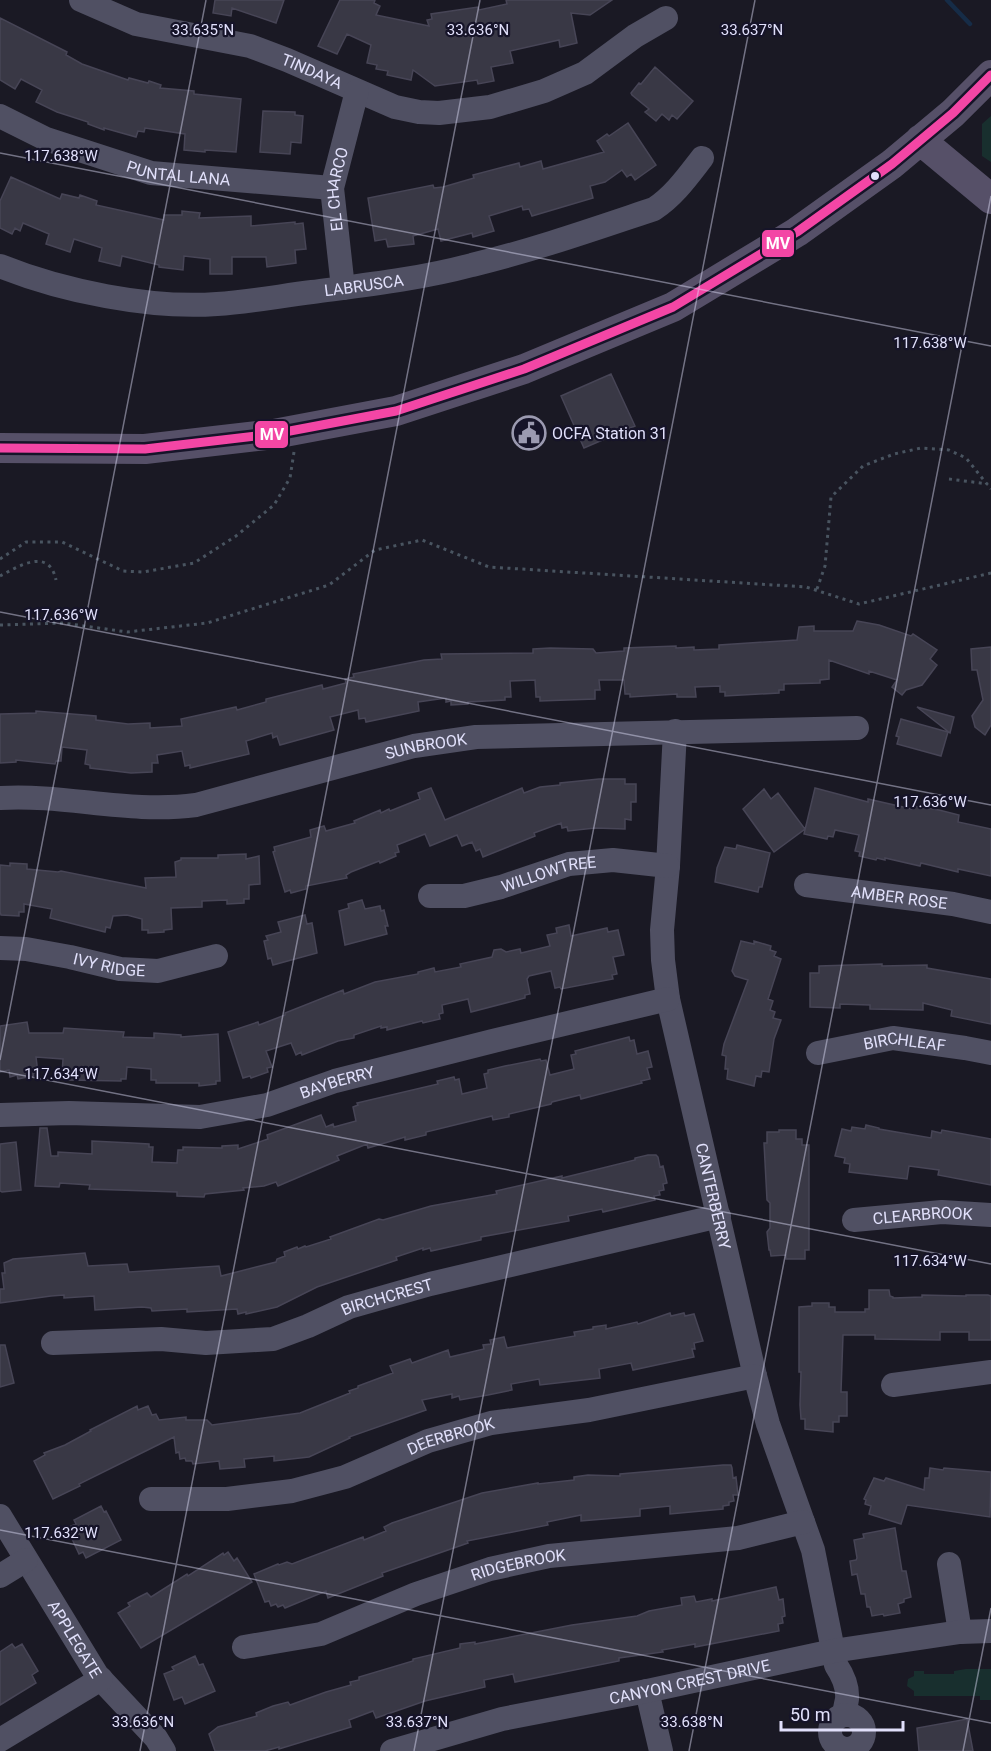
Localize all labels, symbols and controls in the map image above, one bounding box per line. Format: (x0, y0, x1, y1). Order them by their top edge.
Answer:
text: 33.635°N (172, 21, 234, 39)
text: 33.636°N (447, 21, 509, 39)
text: 33.637°N (721, 21, 783, 39)
street label: TINDAYA (279, 50, 346, 93)
street label: EL CHARCO (323, 145, 352, 232)
text: 117.638°W (24, 147, 98, 165)
street label: PUNTAL LANA (124, 157, 232, 190)
unlabelled marker (869, 170, 881, 182)
line badge: MV (761, 229, 795, 258)
text: MV (766, 234, 791, 253)
street label: LABRUSCA (323, 270, 405, 300)
text: 117.638°W (893, 334, 967, 352)
public building icon: OCFA Station 31 (511, 415, 547, 451)
line badge: MV (254, 420, 289, 449)
place label: OCFA Station 31 (552, 424, 668, 443)
text: MV (260, 425, 285, 444)
text: 117.636°W (24, 606, 98, 624)
street label: SUNBROOK (383, 729, 469, 763)
text: 117.636°W (893, 793, 967, 811)
street label: WILLOWTREE (499, 853, 597, 896)
street label: AMBER ROSE (850, 882, 948, 913)
street label: IVY RIDGE (71, 949, 146, 980)
street label: BIRCHLEAF (862, 1028, 947, 1055)
street label: BAYBERRY (297, 1062, 377, 1103)
text: 117.634°W (24, 1065, 98, 1083)
street label: CANTERBERRY (692, 1141, 735, 1252)
street label: CLEARBROOK (872, 1203, 974, 1228)
text: 117.634°W (893, 1252, 967, 1270)
street label: BIRCHCREST (338, 1275, 435, 1319)
street label: DEERBROOK (404, 1413, 497, 1459)
text: 117.632°W (24, 1524, 98, 1542)
street label: RIDGEBROOK (469, 1545, 567, 1585)
street label: APPLEGATE (44, 1597, 105, 1681)
street label: CANYON CREST DRIVE (608, 1656, 772, 1708)
scale bar (781, 1694, 902, 1732)
text: 50 m (790, 1704, 830, 1725)
text: 33.636°N (112, 1713, 174, 1731)
text: 33.637°N (386, 1713, 448, 1731)
text: 33.638°N (661, 1713, 723, 1731)

